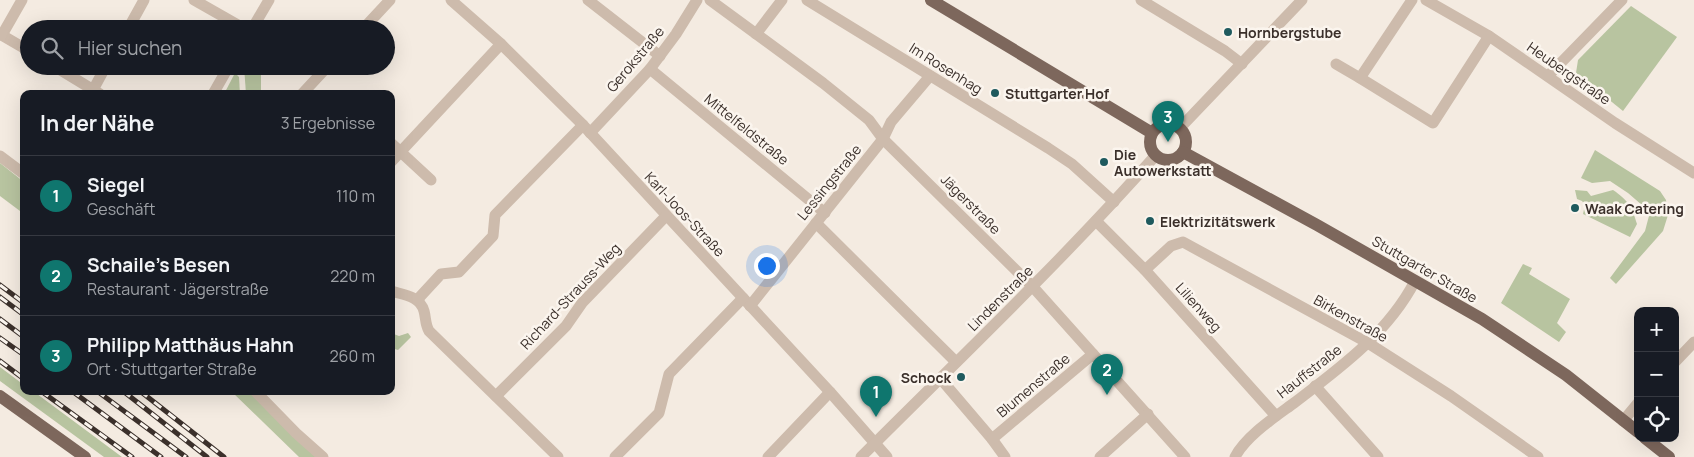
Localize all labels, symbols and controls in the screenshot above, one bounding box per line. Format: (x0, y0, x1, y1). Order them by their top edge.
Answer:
search box (20, 20, 395, 75)
street label: Gerokstraße (602, 22, 668, 96)
place label: Hornbergstube (1238, 23, 1342, 42)
marker: Hornbergstube (1222, 26, 1234, 38)
icon: search (38, 34, 66, 62)
text: Hier suchen (78, 35, 182, 61)
street label: Heubergstraße (1524, 37, 1614, 109)
street label: Im Rosenhag (906, 38, 986, 98)
place label: Stuttgarter Hof (1005, 84, 1110, 103)
marker: Stuttgarter Hof (989, 87, 1001, 99)
street label: Mittelfeldstraße (701, 89, 793, 169)
pin: 3 (1152, 101, 1184, 142)
text: In der Nähe (40, 109, 154, 137)
text: 3 Ergebnisse (281, 112, 375, 134)
street label: Lessingstraße (793, 140, 865, 224)
place label: Die Autowerkstatt (1114, 145, 1212, 180)
marker: Die Autowerkstatt (1098, 156, 1110, 168)
street label: Karl-Joos-Straße (641, 168, 729, 260)
street label: Jägerstraße (937, 170, 1005, 238)
text: Siegel (87, 172, 145, 198)
text: 1 (52, 185, 60, 207)
text: 110 m (336, 185, 375, 207)
text: Geschäft (87, 198, 155, 220)
place label: Waak Catering (1585, 199, 1684, 218)
marker: Waak Catering (1569, 202, 1581, 214)
place label: Elektrizitätswerk (1160, 212, 1276, 231)
marker: Elektrizitätswerk (1144, 215, 1156, 227)
street label: Stuttgarter Straße (1369, 231, 1481, 307)
street label: Richard-Strauss-Weg (516, 239, 624, 353)
text: Schaile's Besen (87, 252, 230, 278)
your location (754, 253, 780, 279)
street label: Lindenstraße (963, 261, 1037, 335)
text: 2 (51, 265, 61, 287)
text: 220 m (330, 265, 375, 287)
text: Restaurant · Jägerstraße (87, 278, 269, 300)
street label: Lilienweg (1172, 278, 1226, 336)
street label: Birkenstraße (1311, 290, 1391, 346)
map controls (1634, 307, 1679, 442)
button: + (1634, 307, 1679, 352)
text: Philipp Matthäus Hahn (87, 332, 294, 358)
street label: Hauffstraße (1273, 340, 1345, 402)
text: 3 (51, 345, 61, 367)
text: 260 m (329, 345, 375, 367)
street label: Blumenstraße (992, 349, 1074, 421)
button: − (1634, 352, 1679, 397)
pin: 2 (1091, 354, 1123, 395)
text: Ort · Stuttgarter Straße (87, 358, 257, 380)
place label: Schock (901, 368, 951, 387)
marker: Schock (955, 371, 967, 383)
pin: 1 (860, 376, 892, 417)
button: locate (1634, 397, 1679, 442)

